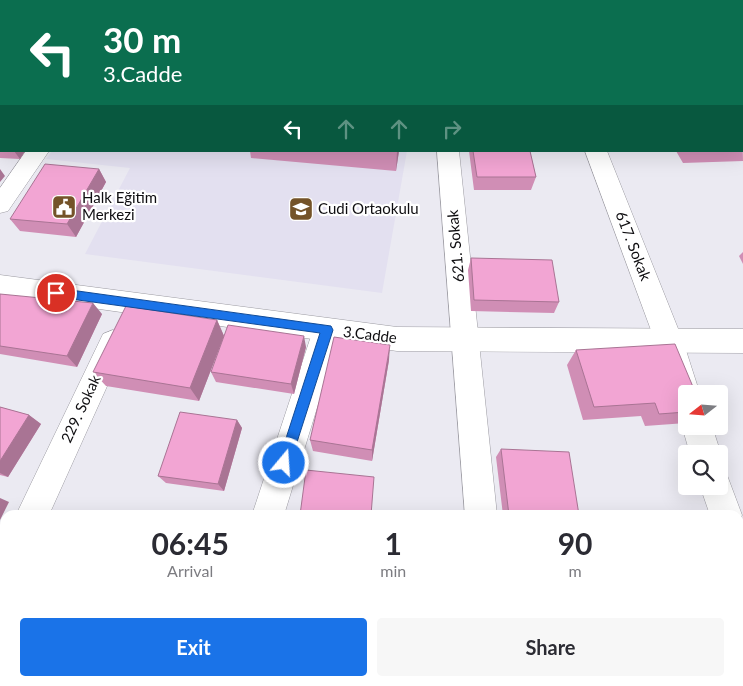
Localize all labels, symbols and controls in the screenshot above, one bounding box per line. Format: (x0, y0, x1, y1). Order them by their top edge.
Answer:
text: 30 m (103, 18, 181, 60)
icon: left (20, 20, 85, 85)
text: 3.Cadde (103, 60, 182, 87)
icon: left (279, 115, 307, 143)
icon: ahead (332, 115, 360, 143)
icon: ahead (385, 115, 413, 143)
icon: right (438, 115, 466, 143)
place label: Halk Eğitim Merkezi (82, 188, 157, 223)
public building icon: Halk Eğitim Merkezi (51, 194, 77, 220)
school or university icon: Cudi Ortaokulu (288, 196, 314, 222)
place label: Cudi Ortaokulu (318, 199, 419, 217)
street label: 617. Sokak (612, 208, 656, 283)
street label: 621. Sokak (443, 209, 467, 283)
pin (35, 272, 77, 314)
icon: arrive (42, 279, 70, 307)
street label: 3.Cadde (342, 322, 398, 346)
street label: 229. Sokak (57, 371, 104, 445)
north arrow (678, 385, 728, 435)
map controls (678, 385, 728, 495)
position arrow (257, 436, 309, 488)
button: search (678, 445, 728, 495)
text: 06:45 (151, 525, 229, 561)
text: 1 (385, 525, 402, 561)
text: 90 (558, 525, 592, 561)
text: Arrival (167, 561, 213, 580)
text: min (380, 561, 406, 580)
text: m (568, 561, 582, 580)
button: Exit (20, 618, 367, 676)
button: Share (377, 618, 724, 676)

